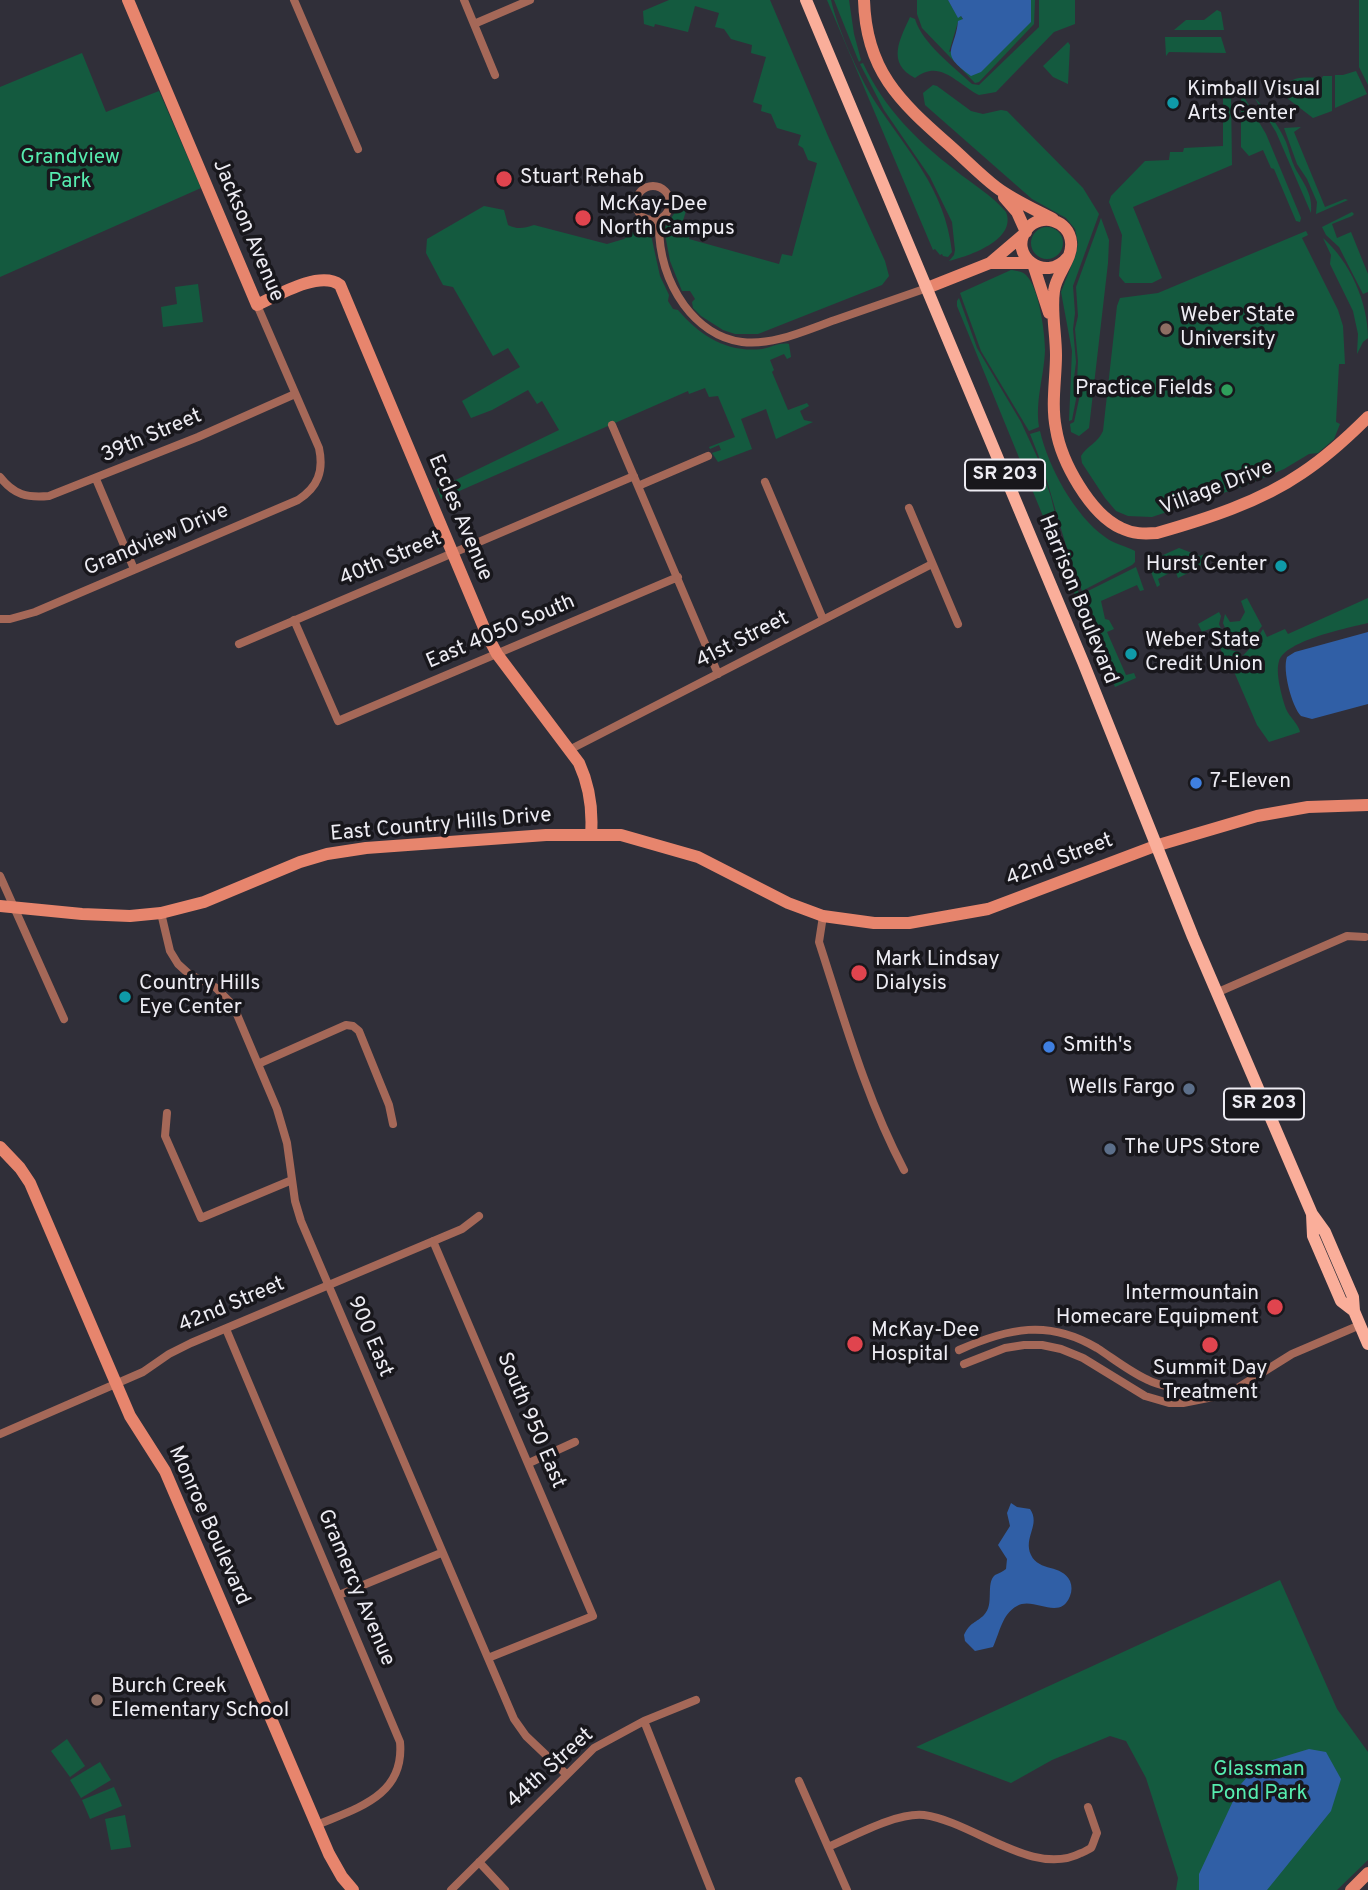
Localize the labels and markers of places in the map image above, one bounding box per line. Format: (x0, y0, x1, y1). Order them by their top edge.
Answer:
place label: Kimball Visual Arts Center (1187, 78, 1320, 128)
marker: Kimball Visual Arts Center (1165, 95, 1181, 111)
place label: Stuart Rehab (520, 166, 644, 192)
marker: Stuart Rehab (494, 169, 514, 189)
place label: McKay-Dee North Campus (599, 193, 735, 243)
marker: McKay-Dee North Campus (573, 208, 593, 228)
place label: Weber State University (1180, 304, 1295, 354)
marker: Weber State University (1158, 321, 1174, 337)
place label: Practice Fields (1075, 377, 1213, 403)
marker: Practice Fields (1219, 382, 1235, 398)
place label: Hurst Center (1146, 553, 1267, 579)
marker: Hurst Center (1273, 558, 1289, 574)
place label: Weber State Credit Union (1145, 629, 1263, 679)
marker: Weber State Credit Union (1123, 646, 1139, 662)
place label: 7-Eleven (1210, 770, 1291, 796)
marker: 7-Eleven (1188, 775, 1204, 791)
place label: Mark Lindsay Dialysis (875, 948, 999, 998)
marker: Mark Lindsay Dialysis (849, 963, 869, 983)
place label: Country Hills Eye Center (139, 972, 260, 1022)
marker: Country Hills Eye Center (117, 989, 133, 1005)
place label: Smith's (1063, 1034, 1132, 1060)
marker: Smith's (1041, 1039, 1057, 1055)
place label: Wells Fargo (1068, 1076, 1175, 1102)
marker: Wells Fargo (1181, 1081, 1197, 1097)
place label: The UPS Store (1124, 1136, 1260, 1162)
marker: The UPS Store (1102, 1141, 1118, 1157)
place label: Intermountain Homecare Equipment (1056, 1282, 1259, 1332)
marker: Intermountain Homecare Equipment (1265, 1297, 1285, 1317)
place label: McKay-Dee Hospital (871, 1319, 979, 1369)
marker: McKay-Dee Hospital (845, 1334, 865, 1354)
marker: Summit Day Treatment (1200, 1335, 1220, 1355)
place label: Summit Day Treatment (1153, 1357, 1267, 1407)
place label: Burch Creek Elementary School (111, 1675, 289, 1725)
marker: Burch Creek Elementary School (89, 1692, 105, 1708)

